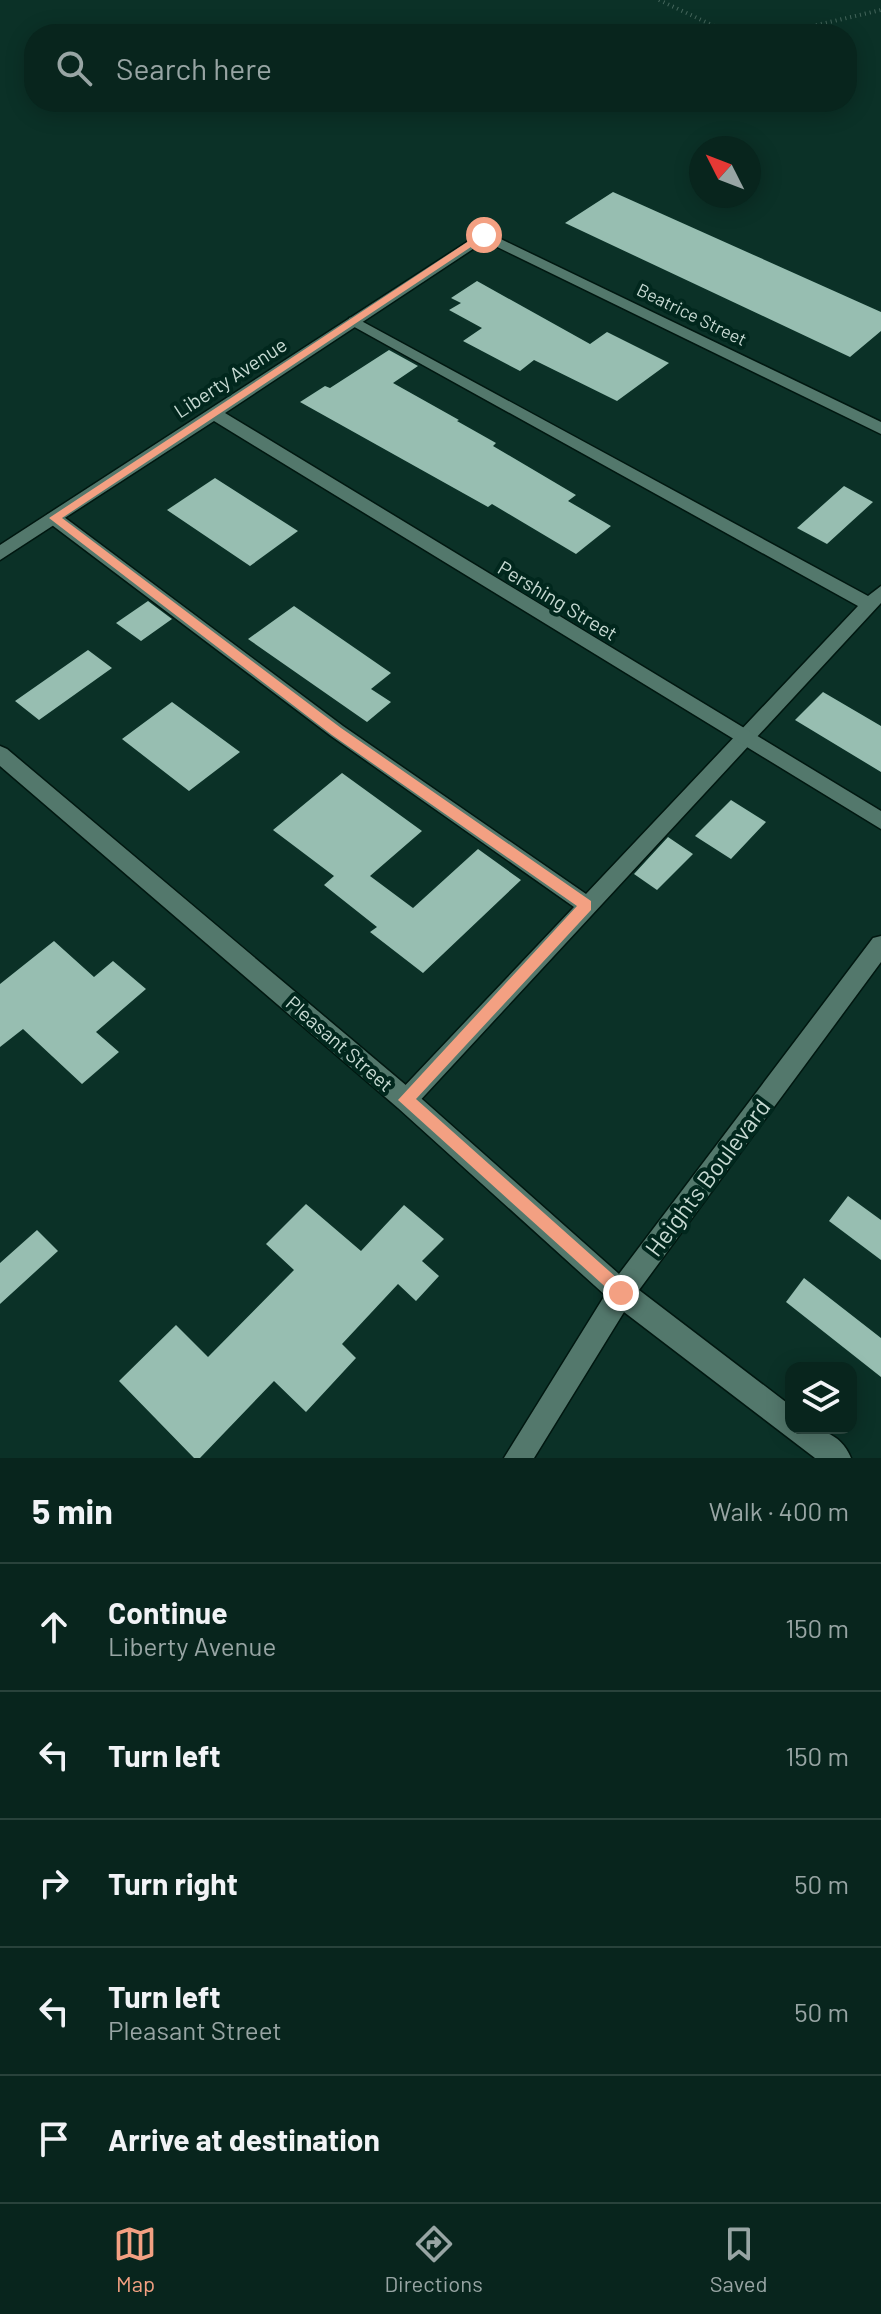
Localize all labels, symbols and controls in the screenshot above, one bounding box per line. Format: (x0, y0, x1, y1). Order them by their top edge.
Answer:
search box (24, 24, 857, 112)
icon: search (52, 46, 96, 90)
text: Search here (116, 50, 272, 86)
north arrow (689, 136, 761, 208)
route start (466, 217, 502, 253)
street label: Beatrice Street (634, 278, 750, 350)
street label: Liberty Avenue (169, 332, 291, 422)
street label: Pershing Street (494, 555, 622, 645)
street label: Pleasant Street (282, 990, 398, 1096)
street label: Heights Boulevard (638, 1093, 776, 1261)
route end (603, 1275, 639, 1311)
map controls (785, 1362, 857, 1434)
button: layers (785, 1362, 857, 1434)
text: 5 min (32, 1490, 113, 1531)
text: Walk · 400 m (709, 1495, 849, 1526)
text: Continue (108, 1594, 228, 1630)
icon: ahead (32, 1605, 76, 1649)
text: 150 m (785, 1612, 849, 1643)
text: Liberty Avenue (108, 1630, 276, 1661)
icon: left (32, 1733, 76, 1777)
text: Turn left (108, 1737, 221, 1773)
text: 150 m (785, 1740, 849, 1771)
icon: right (32, 1861, 76, 1905)
text: Turn right (108, 1865, 238, 1901)
text: 50 m (794, 1868, 849, 1899)
text: Turn left (108, 1978, 221, 2014)
icon: left (32, 1989, 76, 2033)
text: 50 m (794, 1996, 849, 2027)
text: Pleasant Street (108, 2014, 282, 2045)
icon: arrive (32, 2117, 76, 2161)
text: Arrive at destination (108, 2121, 380, 2157)
tab: Map (113, 2222, 157, 2296)
tab: Directions (384, 2222, 483, 2296)
tab: Saved (710, 2222, 767, 2296)

